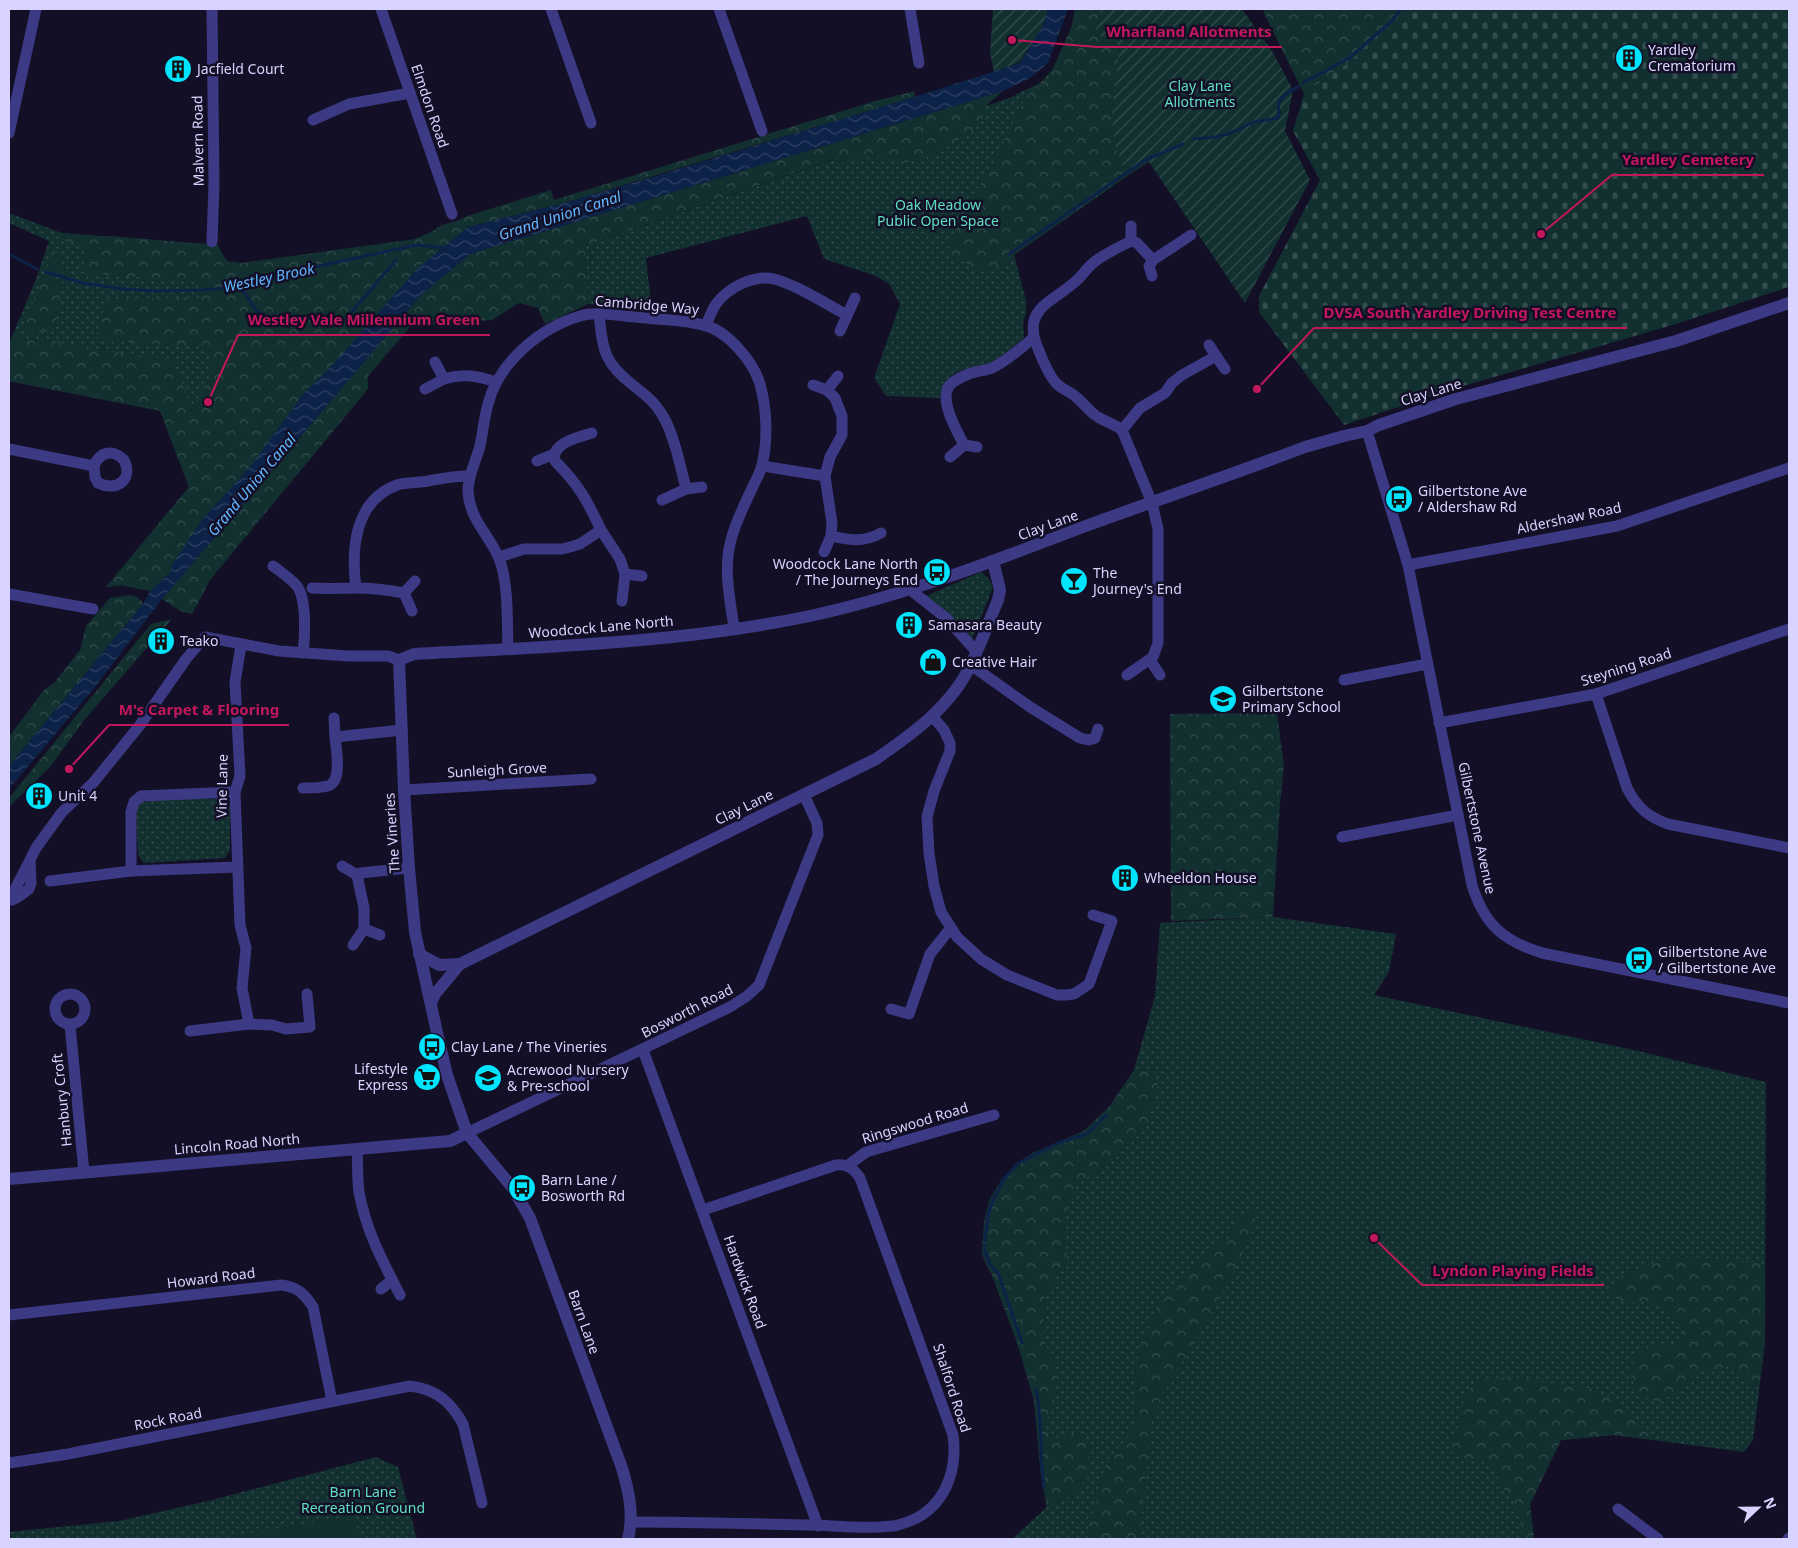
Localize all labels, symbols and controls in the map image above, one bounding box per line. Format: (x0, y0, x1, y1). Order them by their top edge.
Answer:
callout: Wharfland Allotments (1097, 17, 1282, 47)
text: Wharfland Allotments (1106, 21, 1272, 41)
place label: Yardley Crematorium (1648, 40, 1736, 75)
building icon: Yardley Crematorium (1614, 43, 1644, 73)
building icon: Jacfield Court (163, 54, 193, 84)
place label: Jacfield Court (195, 59, 284, 78)
street label: Elmdon Road (407, 61, 454, 150)
park label: Clay Lane Allotments (1164, 76, 1236, 111)
street label: Malvern Road (187, 95, 208, 187)
callout: Yardley Cemetery (1612, 145, 1764, 175)
text: Yardley Cemetery (1622, 149, 1754, 169)
water label: Grand Union Canal (496, 185, 625, 244)
park label: Oak Meadow Public Open Space (877, 195, 999, 230)
water label: Westley Brook (222, 258, 317, 296)
street label: Cambridge Way (594, 290, 701, 319)
callout: DVSA South Yardley Driving Test Centre (1314, 298, 1627, 328)
text: DVSA South Yardley Driving Test Centre (1324, 302, 1616, 322)
callout: Westley Vale Millennium Green (238, 305, 490, 335)
text: Westley Vale Millennium Green (248, 309, 480, 329)
street label: Clay Lane (1398, 373, 1464, 410)
water label: Grand Union Canal (203, 428, 301, 540)
place label: Gilbertstone Ave / Aldershaw Rd (1418, 481, 1527, 516)
bus stop icon: Gilbertstone Ave / Aldershaw Rd (1384, 484, 1414, 514)
street label: Aldershaw Road (1515, 497, 1623, 538)
street label: Clay Lane (1015, 505, 1081, 544)
place label: Woodcock Lane North / The Journeys End (773, 554, 918, 589)
bus stop icon: Woodcock Lane North / The Journeys End (922, 557, 952, 587)
place label: The Journey's End (1091, 563, 1182, 598)
bar icon: The Journey's End (1059, 566, 1089, 596)
building icon: Samasara Beauty (894, 610, 924, 640)
street label: Woodcock Lane North (528, 611, 674, 642)
place label: Samasara Beauty (928, 615, 1043, 634)
building icon: Teako (146, 626, 176, 656)
place label: Teako (180, 631, 219, 650)
street label: Steyning Road (1578, 643, 1674, 690)
shop icon: Creative Hair (918, 647, 948, 677)
place label: Creative Hair (952, 652, 1037, 671)
place label: Gilbertstone Primary School (1242, 681, 1341, 716)
school or university icon: Gilbertstone Primary School (1208, 684, 1238, 714)
callout: M's Carpet & Flooring (109, 695, 289, 725)
text: M's Carpet & Flooring (119, 699, 279, 719)
street label: Vine Lane (211, 754, 232, 818)
street label: Sunleigh Grove (447, 757, 547, 782)
street label: Gilbertstone Avenue (1454, 760, 1501, 896)
building icon: Unit 4 (24, 781, 54, 811)
street label: Clay Lane (711, 784, 776, 829)
place label: Unit 4 (58, 786, 97, 805)
street label: The Vineries (379, 792, 404, 874)
building icon: Wheeldon House (1110, 863, 1140, 893)
place label: Wheeldon House (1144, 868, 1257, 887)
place label: Gilbertstone Ave / Gilbertstone Ave (1658, 942, 1776, 977)
bus stop icon: Gilbertstone Ave / Gilbertstone Ave (1624, 945, 1654, 975)
street label: Bosworth Road (638, 979, 736, 1042)
bus stop icon: Clay Lane / The Vineries (417, 1032, 447, 1062)
place label: Clay Lane / The Vineries (451, 1037, 607, 1056)
street label: Hanbury Croft (47, 1053, 76, 1147)
place label: Lifestyle Express (354, 1059, 408, 1094)
place label: Acrewood Nursery & Pre-school (507, 1060, 629, 1095)
supermarket icon: Lifestyle Express (412, 1062, 442, 1092)
school or university icon: Acrewood Nursery & Pre-school (473, 1063, 503, 1093)
street label: Ringswood Road (859, 1097, 970, 1148)
street label: Lincoln Road North (173, 1129, 301, 1158)
place label: Barn Lane / Bosworth Rd (541, 1170, 625, 1205)
bus stop icon: Barn Lane / Bosworth Rd (507, 1173, 537, 1203)
street label: Hardwick Road (720, 1232, 771, 1331)
callout: Lyndon Playing Fields (1422, 1255, 1604, 1285)
text: Lyndon Playing Fields (1432, 1260, 1594, 1280)
street label: Howard Road (166, 1263, 256, 1292)
street label: Barn Lane (564, 1287, 605, 1357)
street label: Shalford Road (929, 1341, 976, 1435)
street label: Rock Road (132, 1403, 203, 1434)
park label: Barn Lane Recreation Ground (301, 1482, 425, 1517)
north arrow (1733, 1483, 1783, 1533)
text: N (1760, 1494, 1781, 1512)

